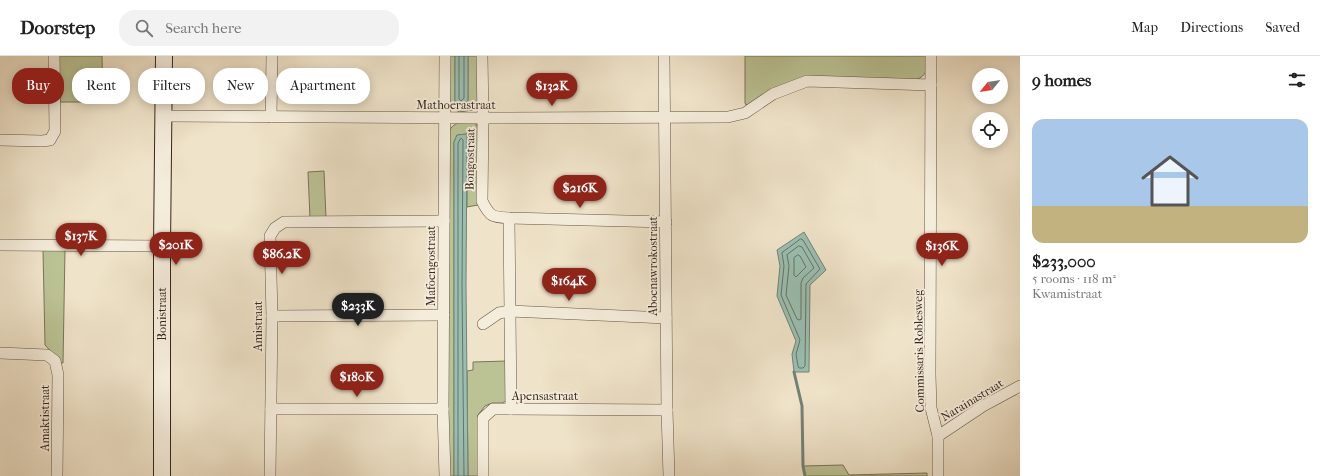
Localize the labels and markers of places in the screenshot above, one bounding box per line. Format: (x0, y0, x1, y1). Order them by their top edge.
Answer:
pin: $132K (524, 73, 580, 107)
pin: $216K (552, 175, 608, 209)
pin: $137K (53, 223, 109, 257)
pin: $201K (148, 232, 204, 266)
pin: $136K (914, 233, 970, 267)
pin: $86.2K (249, 241, 315, 275)
pin: $164K (541, 268, 597, 302)
pin: $233K (330, 293, 386, 327)
pin: $180K (329, 364, 385, 398)

